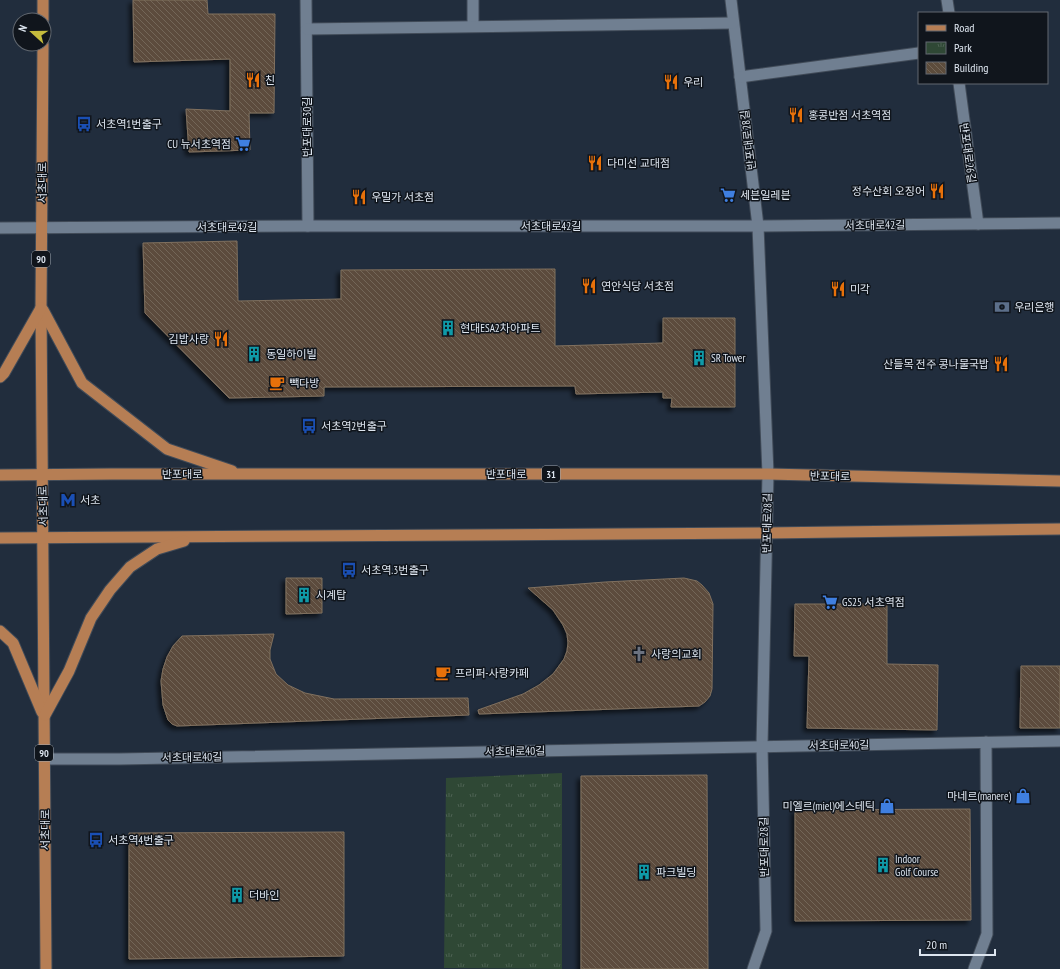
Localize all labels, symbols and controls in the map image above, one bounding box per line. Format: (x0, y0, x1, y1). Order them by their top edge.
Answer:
north arrow (12, 12, 52, 52)
legend (918, 12, 1048, 84)
text: Road (954, 20, 974, 35)
text: N (15, 23, 30, 34)
text: Park (954, 40, 972, 55)
text: Building (954, 60, 989, 75)
restaurant icon: 친 (244, 71, 262, 89)
place label: 친 (265, 73, 275, 87)
restaurant icon: 우리 (662, 73, 680, 91)
place label: 우리 (683, 75, 703, 89)
street label: 반포대로30길 (300, 97, 314, 157)
restaurant icon: 홍콩반점 서초역점 (787, 106, 805, 124)
place label: 홍콩반점 서초역점 (808, 108, 891, 122)
street label: 반포대로28길 (737, 109, 759, 171)
bus stop icon: 서초역1번출구 (75, 115, 93, 133)
place label: 서초역1번출구 (96, 117, 162, 131)
street label: 반포대로26길 (957, 122, 979, 184)
supermarket icon: CU 뉴서초역점 (234, 135, 252, 153)
place label: CU 뉴서초역점 (167, 137, 231, 151)
restaurant icon: 다미선 교대점 (586, 154, 604, 172)
place label: 다미선 교대점 (607, 156, 670, 170)
street label: 서초대로 (35, 163, 49, 203)
restaurant icon: 정수산회 오징어 (928, 182, 946, 200)
place label: 정수산회 오징어 (852, 184, 925, 198)
supermarket icon: 세븐일레븐 (719, 186, 737, 204)
restaurant icon: 우밀가 서초점 (350, 188, 368, 206)
place label: 세븐일레븐 (740, 188, 791, 202)
place label: 우밀가 서초점 (371, 190, 434, 204)
street label: 서초대로42길 (845, 217, 905, 233)
street label: 서초대로42길 (521, 219, 581, 233)
street label: 서초대로42길 (197, 220, 257, 234)
road number: 90 (32, 251, 50, 267)
restaurant icon: 연안식당 서초점 (580, 277, 598, 295)
place label: 연안식당 서초점 (601, 279, 674, 293)
restaurant icon: 미각 (829, 280, 847, 298)
place label: 미각 (850, 282, 870, 296)
bank icon: 우리은행 (993, 298, 1011, 316)
place label: 우리은행 (1014, 300, 1054, 314)
building icon: 현대ESA2차아파트 (439, 319, 457, 337)
place label: 현대ESA2차아파트 (460, 321, 540, 335)
restaurant icon: 김밥사랑 (212, 330, 230, 348)
place label: 김밥사랑 (169, 332, 209, 346)
building icon: 동일하이빌 (245, 345, 263, 363)
place label: 동일하이빌 (266, 347, 317, 361)
building icon: SR Tower (690, 349, 708, 367)
place label: SR Tower (711, 351, 745, 365)
restaurant icon: 산들목 전주 콩나물국밥 (992, 355, 1010, 373)
place label: 산들목 전주 콩나물국밥 (883, 357, 989, 371)
cafe icon: 빽다방 (268, 374, 286, 392)
place label: 빽다방 (289, 376, 319, 390)
bus stop icon: 서초역2번출구 (300, 417, 318, 435)
place label: 서초역2번출구 (321, 419, 387, 433)
road number: 31 (542, 466, 560, 482)
street label: 반포대로 (162, 467, 202, 481)
street label: 반포대로 (486, 467, 526, 481)
street label: 반포대로 (810, 469, 850, 483)
street label: 서초대로 (36, 486, 50, 526)
metro station icon: 서초 (59, 491, 77, 509)
place label: 서초 (80, 493, 100, 507)
street label: 반포대로28길 (759, 493, 775, 553)
bus stop icon: 서초역.3번출구 (340, 561, 358, 579)
place label: 서초역.3번출구 (361, 563, 429, 577)
building icon: 시계탑 (295, 586, 313, 604)
place label: 시계탑 (316, 588, 346, 602)
supermarket icon: GS25 서초역점 (821, 593, 839, 611)
place label: GS25 서초역점 (842, 595, 905, 609)
church icon: 사랑의교회 (630, 645, 648, 663)
place label: 사랑의교회 (651, 647, 702, 661)
cafe icon: 프리퍼-사랑카페 (434, 664, 452, 682)
place label: 프리퍼-사랑카페 (455, 666, 529, 680)
street label: 서초대로40길 (809, 737, 869, 753)
street label: 서초대로40길 (485, 743, 545, 759)
road number: 90 (35, 745, 53, 761)
street label: 서초대로40길 (162, 749, 222, 765)
shop icon: 마네르(manere) (1014, 787, 1032, 805)
place label: 마네르(manere) (947, 789, 1011, 803)
shop icon: 미엘르(miel)에스테틱 (878, 797, 896, 815)
place label: 미엘르(miel)에스테틱 (782, 799, 875, 813)
street label: 서초대로 (38, 810, 52, 850)
street label: 반포대로28길 (756, 817, 772, 877)
bus stop icon: 서초역4번출구 (87, 831, 105, 849)
place label: 서초역4번출구 (108, 833, 174, 847)
place label: Indoor Golf Course (895, 852, 939, 879)
building icon: Indoor Golf Course (874, 856, 892, 874)
building icon: 파크빌딩 (635, 863, 653, 881)
place label: 파크빌딩 (656, 865, 696, 879)
building icon: 더바인 (228, 886, 246, 904)
place label: 더바인 (249, 888, 279, 902)
scale bar (920, 931, 995, 957)
text: 20 m (926, 937, 947, 952)

